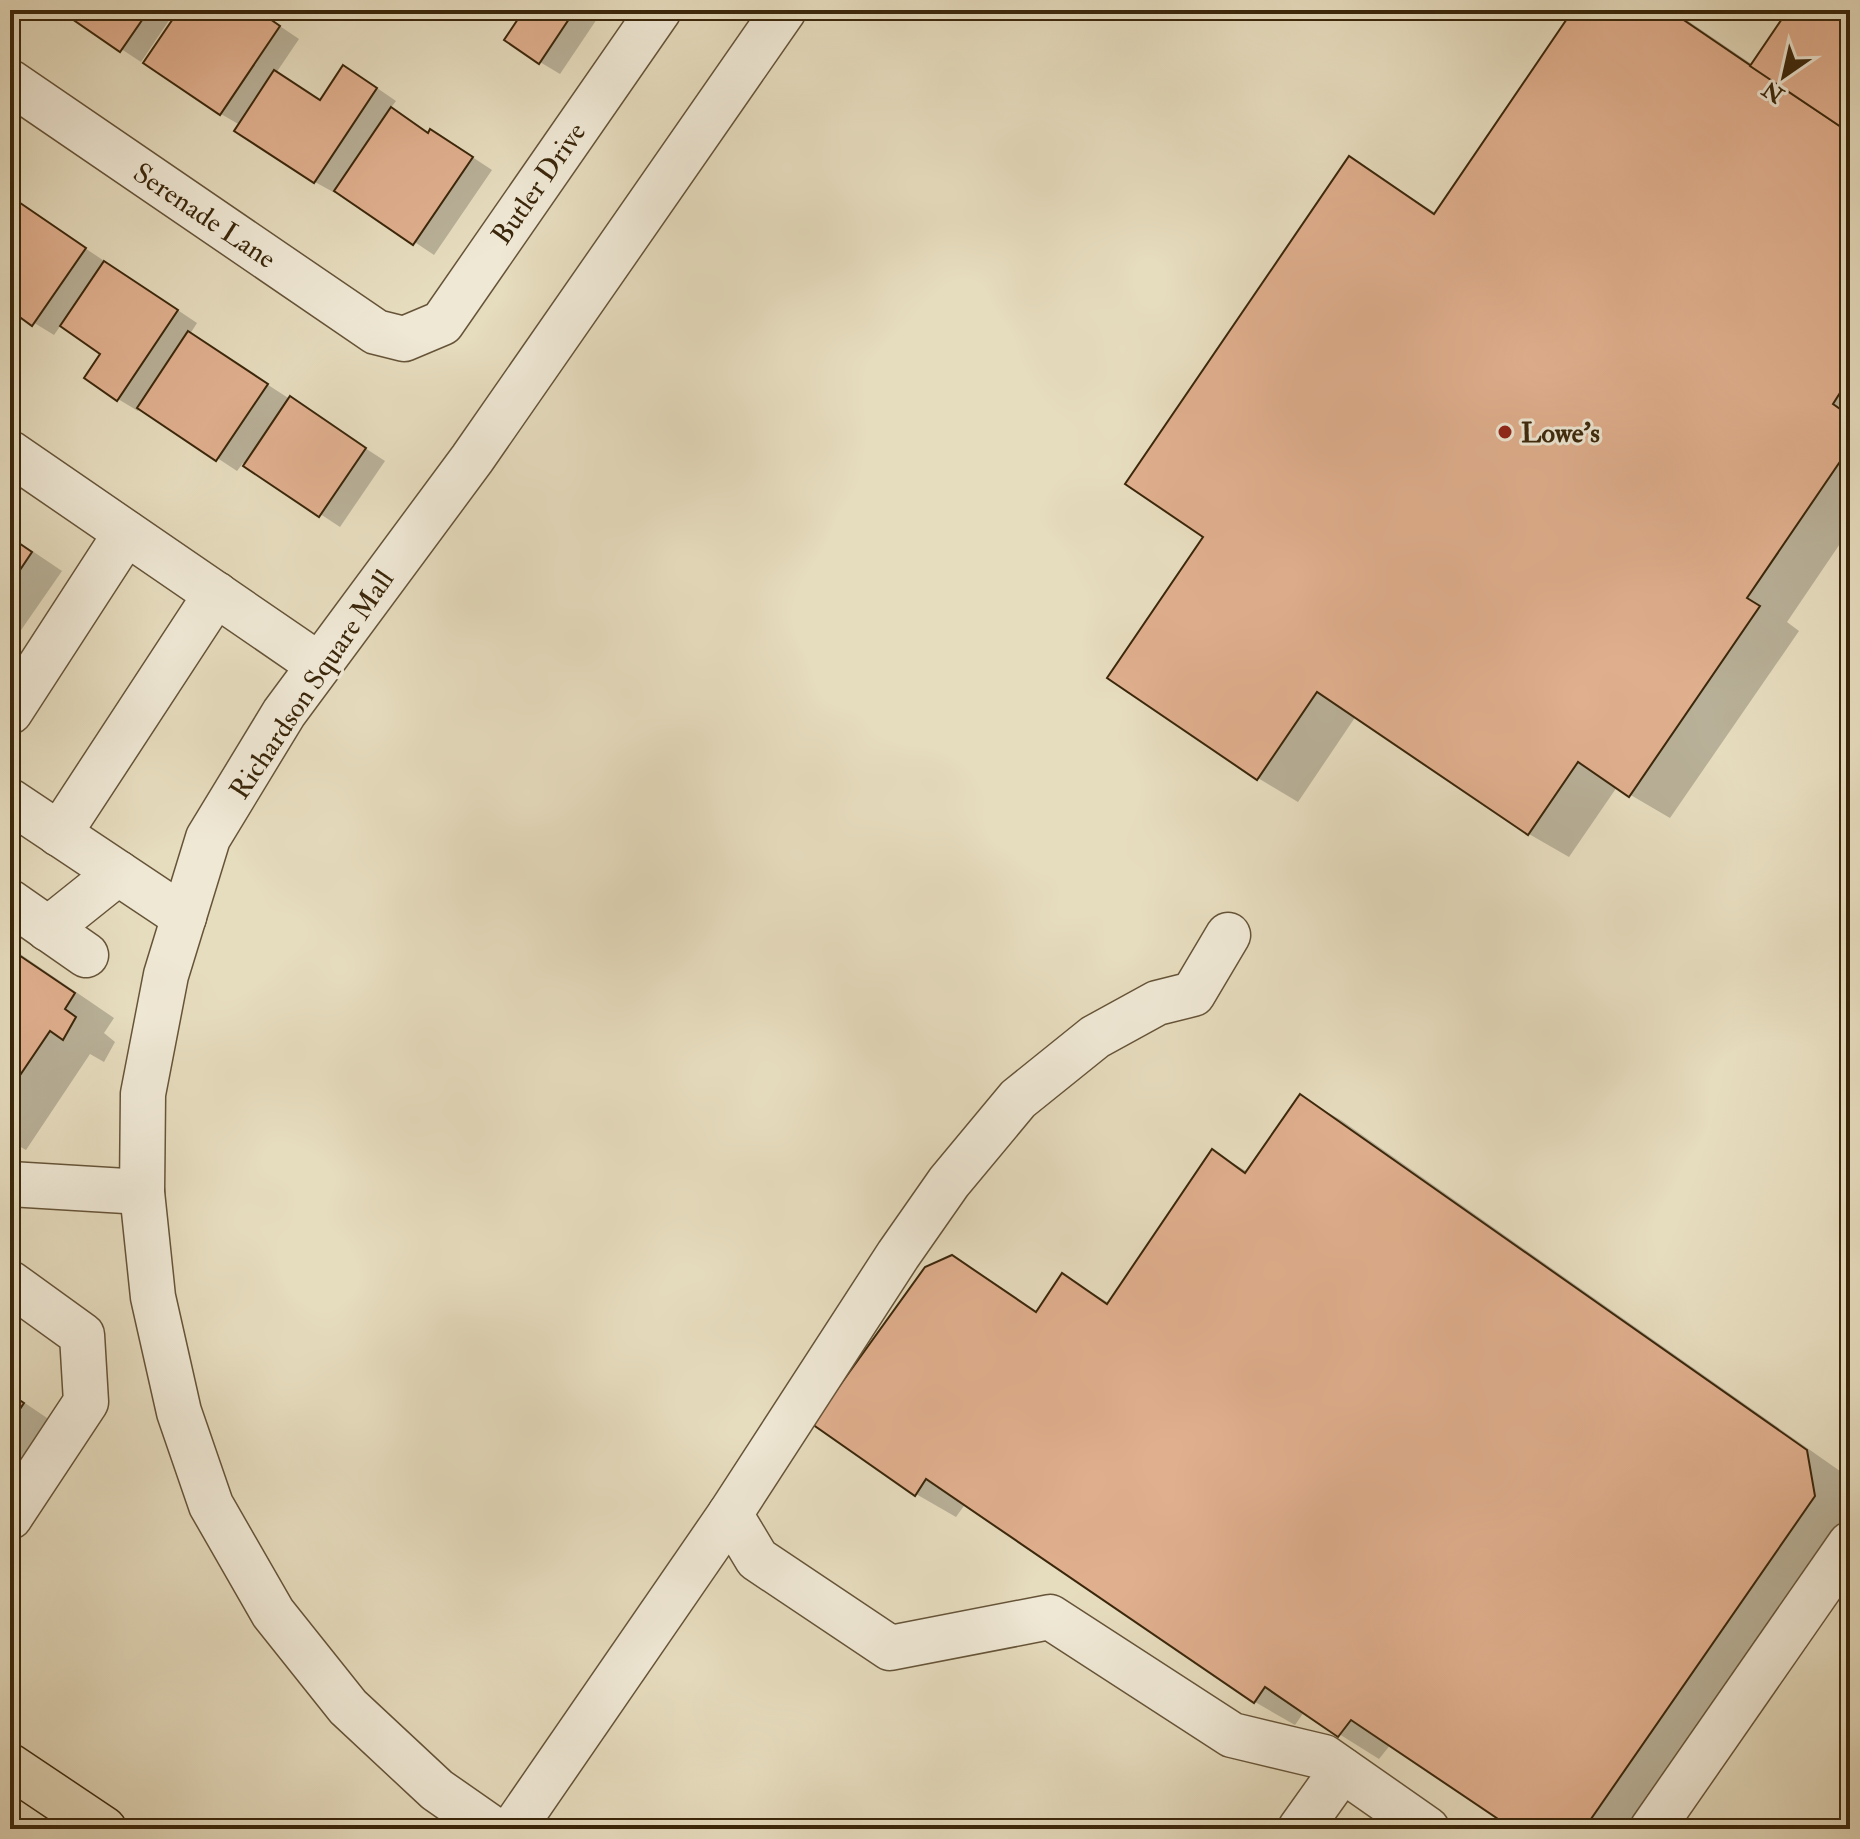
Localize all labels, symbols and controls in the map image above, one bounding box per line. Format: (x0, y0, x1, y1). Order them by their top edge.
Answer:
north arrow (1744, 36, 1824, 116)
text: N (1757, 74, 1790, 109)
street label: Butler Drive (484, 116, 594, 252)
street label: Serenade Lane (126, 156, 282, 277)
place label: Lowe's (1521, 416, 1600, 451)
marker: Lowe's (1496, 423, 1514, 441)
street label: Richardson Square Mall (222, 563, 402, 806)

